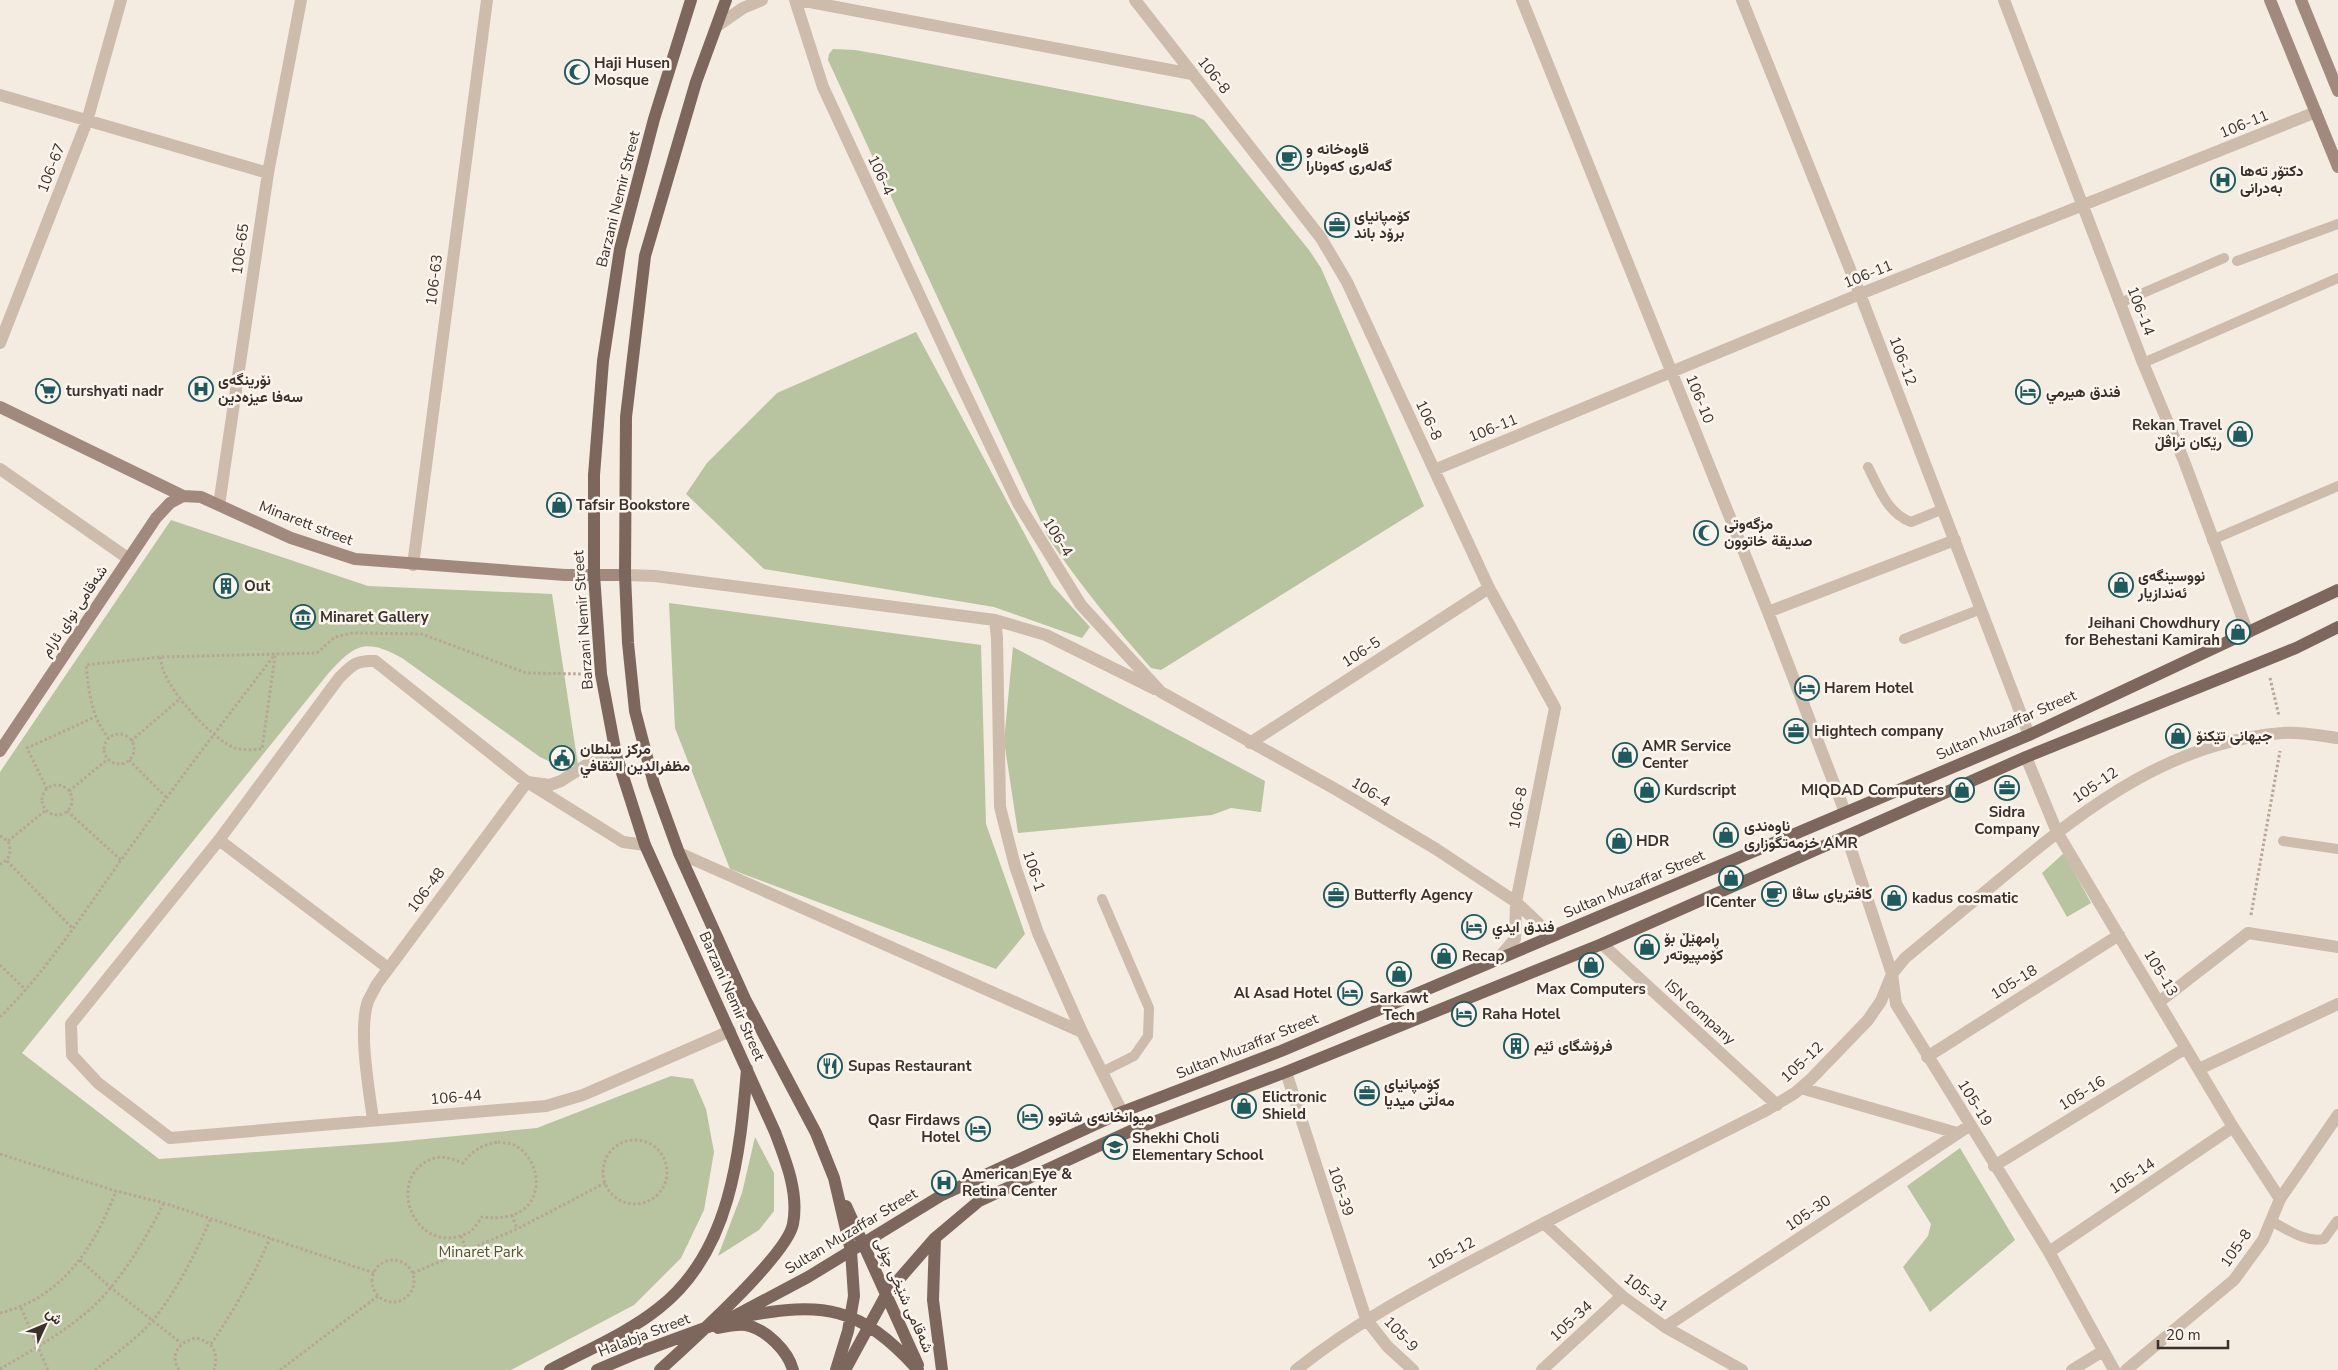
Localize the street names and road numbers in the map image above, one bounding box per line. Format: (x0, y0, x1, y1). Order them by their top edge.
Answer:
street label: 106-8 (1193, 52, 1235, 98)
street label: 106-11 (2216, 105, 2272, 143)
street label: Barzani Nemir Street (591, 128, 645, 269)
street label: 106-67 (32, 140, 70, 196)
street label: 106-4 (863, 152, 899, 198)
street label: 106-65 (227, 222, 253, 276)
street label: 106-63 (421, 253, 447, 307)
street label: 106-11 (1840, 255, 1896, 293)
street label: 106-14 (2122, 283, 2160, 339)
street label: 106-12 (1884, 333, 1922, 389)
street label: 106-10 (1681, 371, 1719, 427)
street label: 106-8 (1411, 397, 1447, 443)
street label: 106-11 (1465, 409, 1521, 447)
street label: Minarett street (256, 496, 357, 550)
street label: 106-4 (1038, 514, 1078, 560)
street label: Barzani Nemir Street (568, 549, 598, 690)
street label: شەقامی نوای ئارام (36, 561, 112, 661)
street label: 106-5 (1338, 632, 1384, 672)
street label: Sultan Muzaffar Street (1933, 685, 2080, 765)
street label: 105-12 (2068, 762, 2122, 808)
street label: 106-4 (1348, 773, 1394, 811)
street label: 106-8 (1504, 785, 1532, 831)
street label: Sultan Muzaffar Street (1560, 845, 1708, 923)
street label: 106-1 (1018, 848, 1050, 894)
street label: 106-48 (403, 863, 449, 917)
street label: Barzani Nemir Street (694, 928, 770, 1065)
street label: 105-13 (2139, 946, 2183, 1000)
street label: 105-18 (1987, 960, 2041, 1004)
street label: ISN company (1660, 975, 1740, 1049)
street label: Sultan Muzaffar Street (1173, 1008, 1322, 1084)
street label: 105-12 (1776, 1037, 1828, 1087)
street label: 105-16 (2055, 1071, 2109, 1115)
street label: 105-19 (1953, 1076, 1997, 1130)
street label: 106-44 (430, 1085, 482, 1109)
street label: 105-14 (2105, 1153, 2159, 1199)
street label: 105-39 (1324, 1163, 1358, 1219)
street label: Sultan Muzaffar Street (781, 1183, 922, 1279)
street label: 105-30 (1781, 1190, 1835, 1236)
street label: 105-8 (2216, 1225, 2256, 1271)
street label: 105-12 (1424, 1232, 1478, 1274)
street label: شەقامی شێخی چۆلی (870, 1234, 938, 1356)
street label: 105-31 (1620, 1268, 1672, 1316)
street label: 105-34 (1545, 1296, 1597, 1346)
street label: Halabja Street (595, 1308, 693, 1362)
street label: 105-9 (1379, 1312, 1423, 1356)

